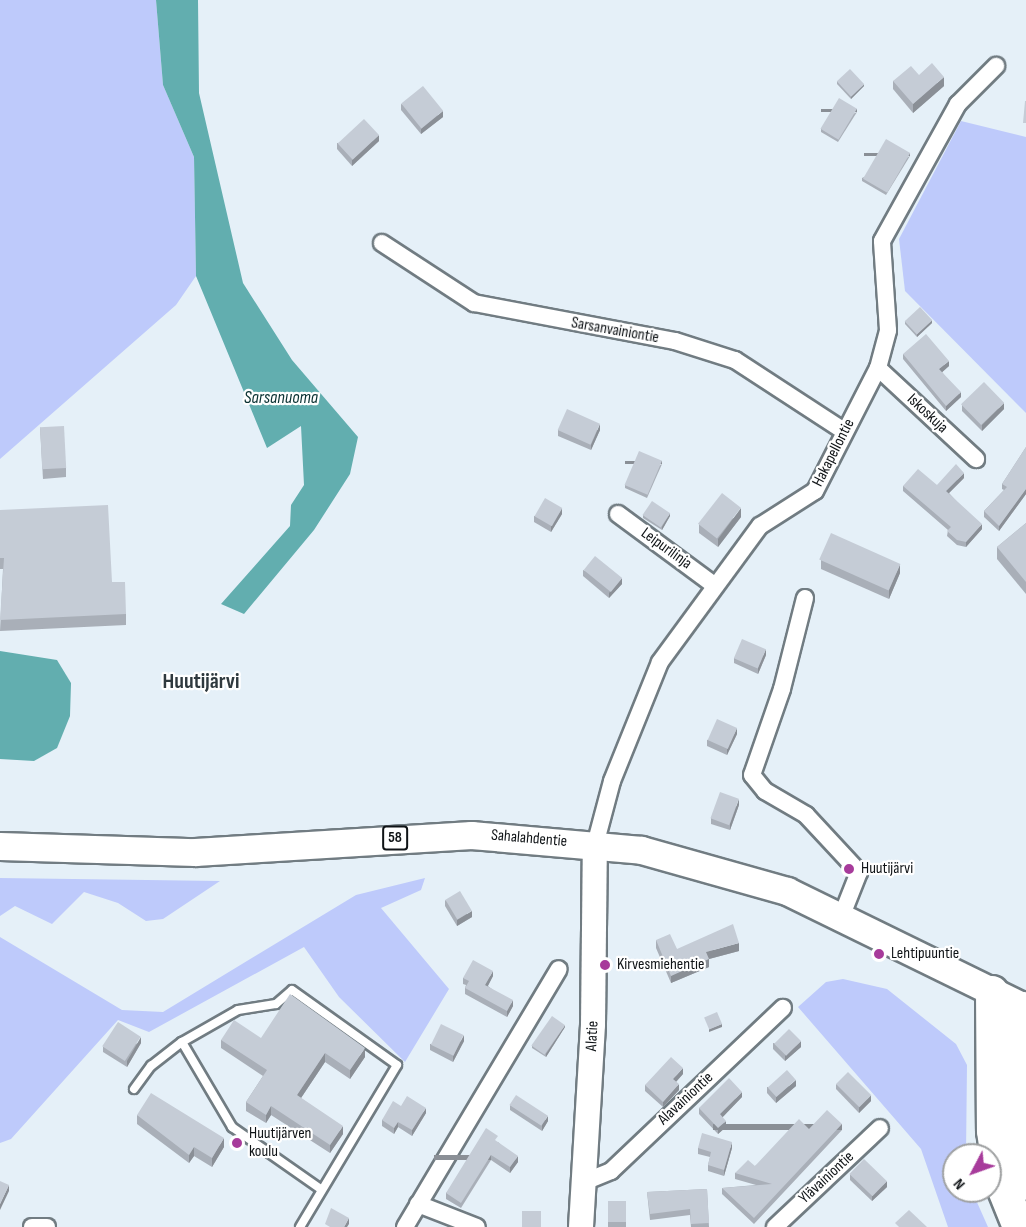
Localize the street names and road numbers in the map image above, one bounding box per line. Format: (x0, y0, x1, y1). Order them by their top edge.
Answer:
street label: Sarsanvainiontie (570, 314, 660, 348)
street label: Iskoskuja (903, 390, 951, 438)
street label: Hakapellontie (809, 416, 859, 490)
street label: Leipurilinja (637, 524, 695, 574)
road number: 58 (382, 826, 408, 850)
street label: Sahalahdentie (490, 826, 568, 852)
street label: Alatie (583, 1020, 603, 1052)
street label: Alavainiontie (654, 1068, 718, 1130)
street label: Ylävainiontie (795, 1148, 859, 1208)

